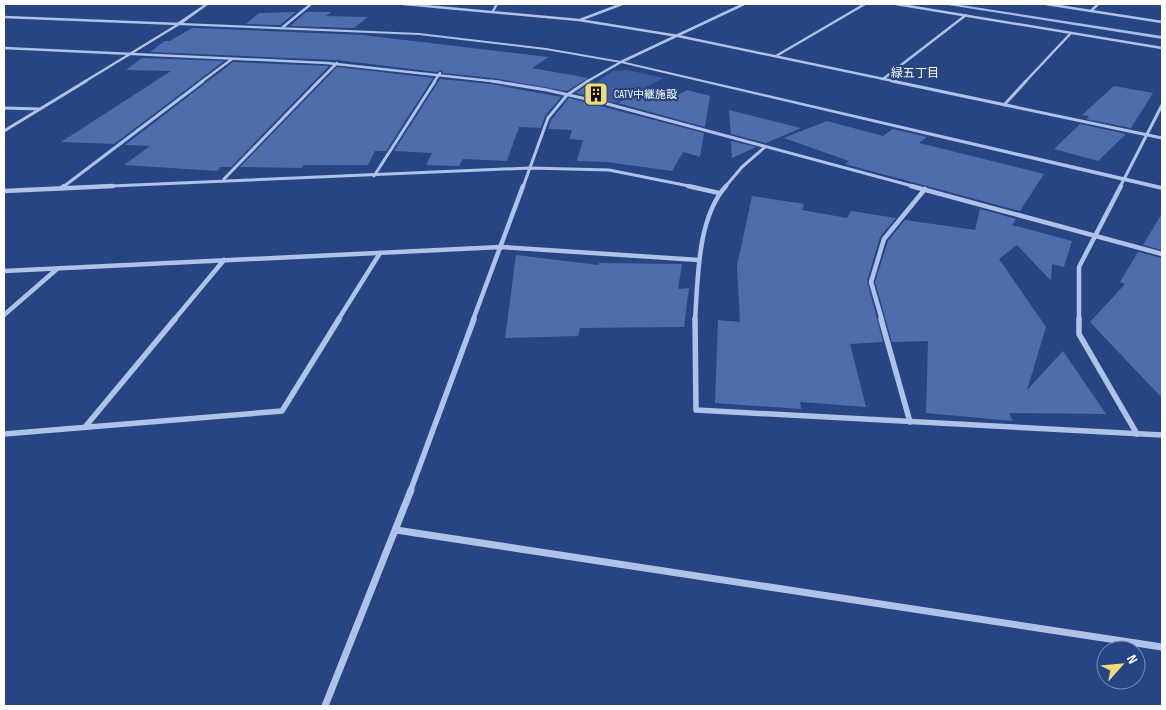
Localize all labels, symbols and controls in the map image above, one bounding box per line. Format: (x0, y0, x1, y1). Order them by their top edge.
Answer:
district label: 緑五丁目 (891, 66, 939, 81)
building icon: CATV中継施設 (583, 81, 609, 107)
place label: CATV中継施設 (614, 88, 677, 101)
north arrow (1096, 640, 1146, 690)
text: N (1123, 652, 1141, 667)

